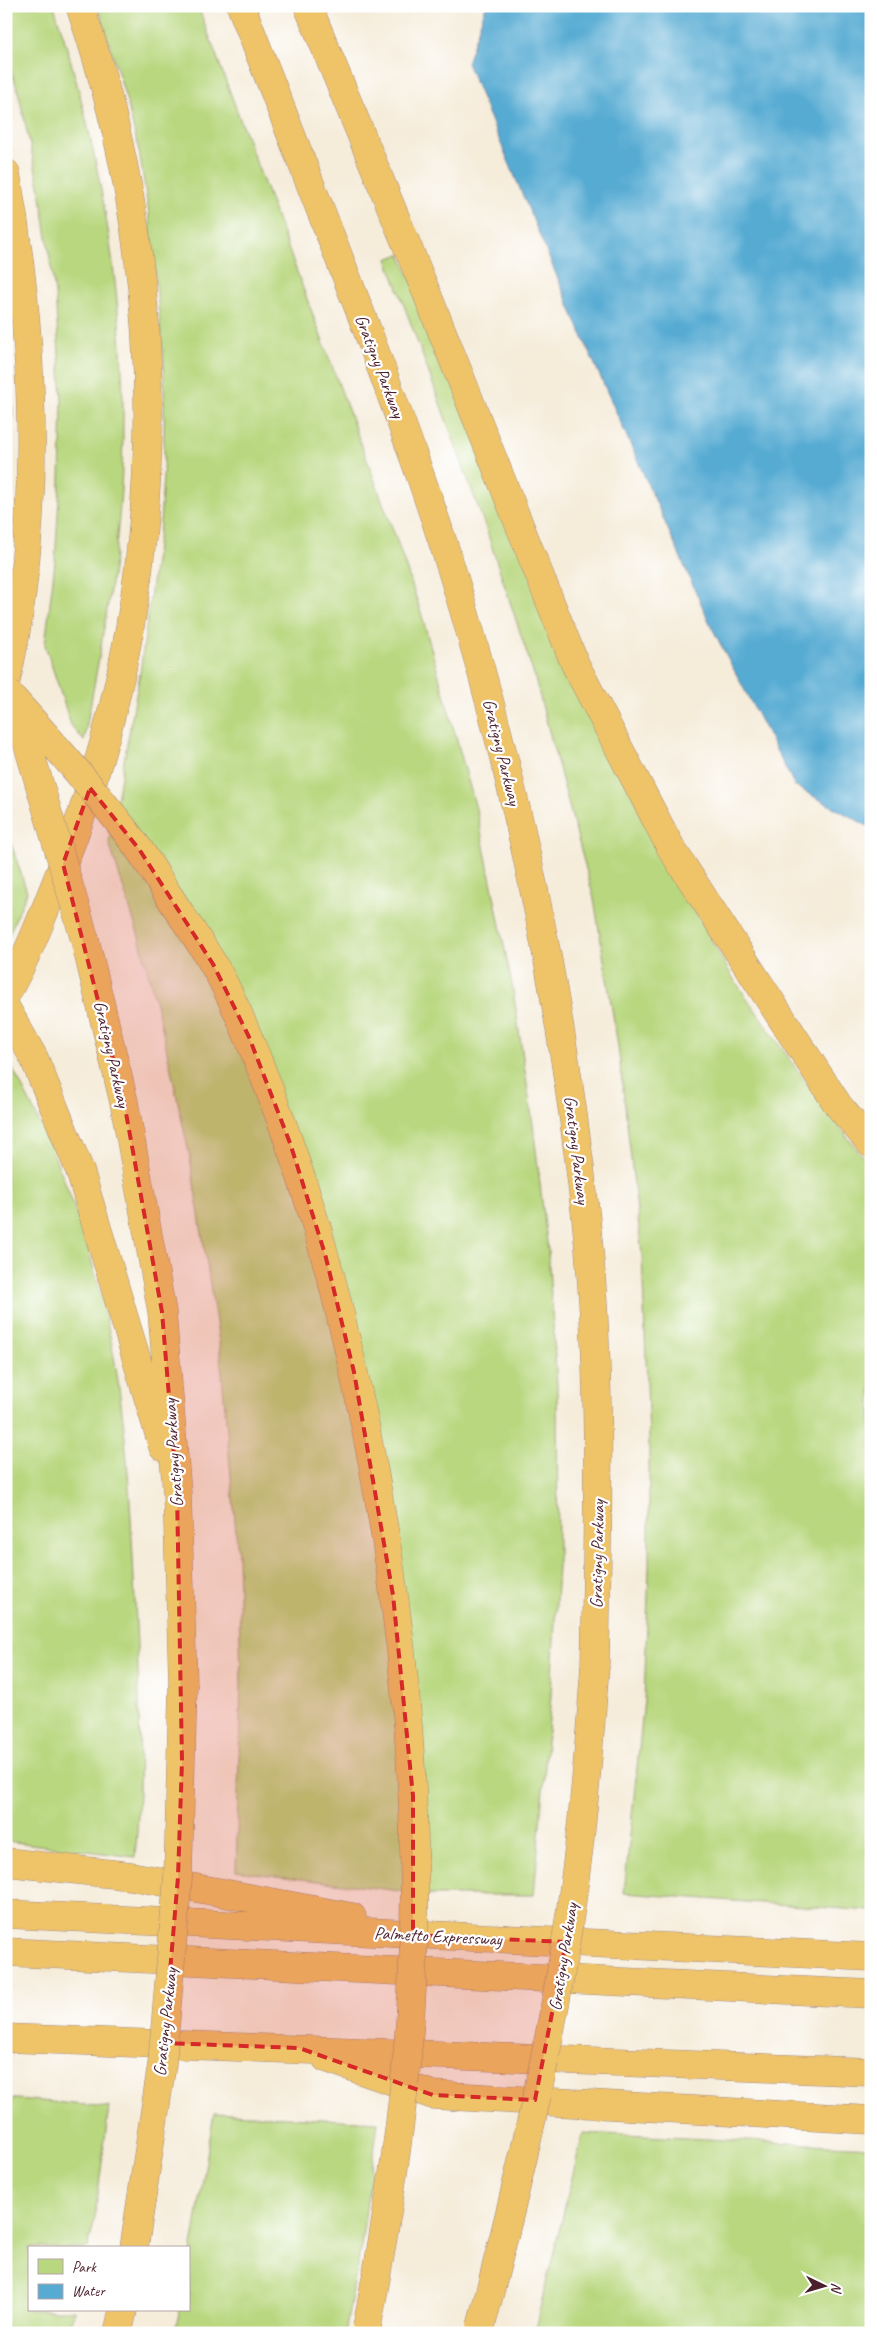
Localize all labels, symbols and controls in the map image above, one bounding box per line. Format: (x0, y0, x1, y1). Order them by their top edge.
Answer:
street label: Gratigny Parkway (350, 311, 410, 422)
street label: Gratigny Parkway (478, 697, 526, 809)
street label: Gratigny Parkway (89, 999, 135, 1111)
street label: Gratigny Parkway (559, 1095, 595, 1207)
street label: Gratigny Parkway (158, 1396, 188, 1508)
street label: Gratigny Parkway (585, 1498, 609, 1609)
street label: Gratigny Parkway (544, 1900, 583, 2012)
street label: Palmetto Expressway (374, 1922, 504, 1950)
street label: Gratigny Parkway (148, 1965, 182, 2077)
legend (28, 2246, 190, 2312)
text: Park (72, 2258, 97, 2277)
north arrow (800, 2262, 850, 2312)
text: Water (72, 2282, 106, 2301)
text: N (827, 2282, 845, 2294)

